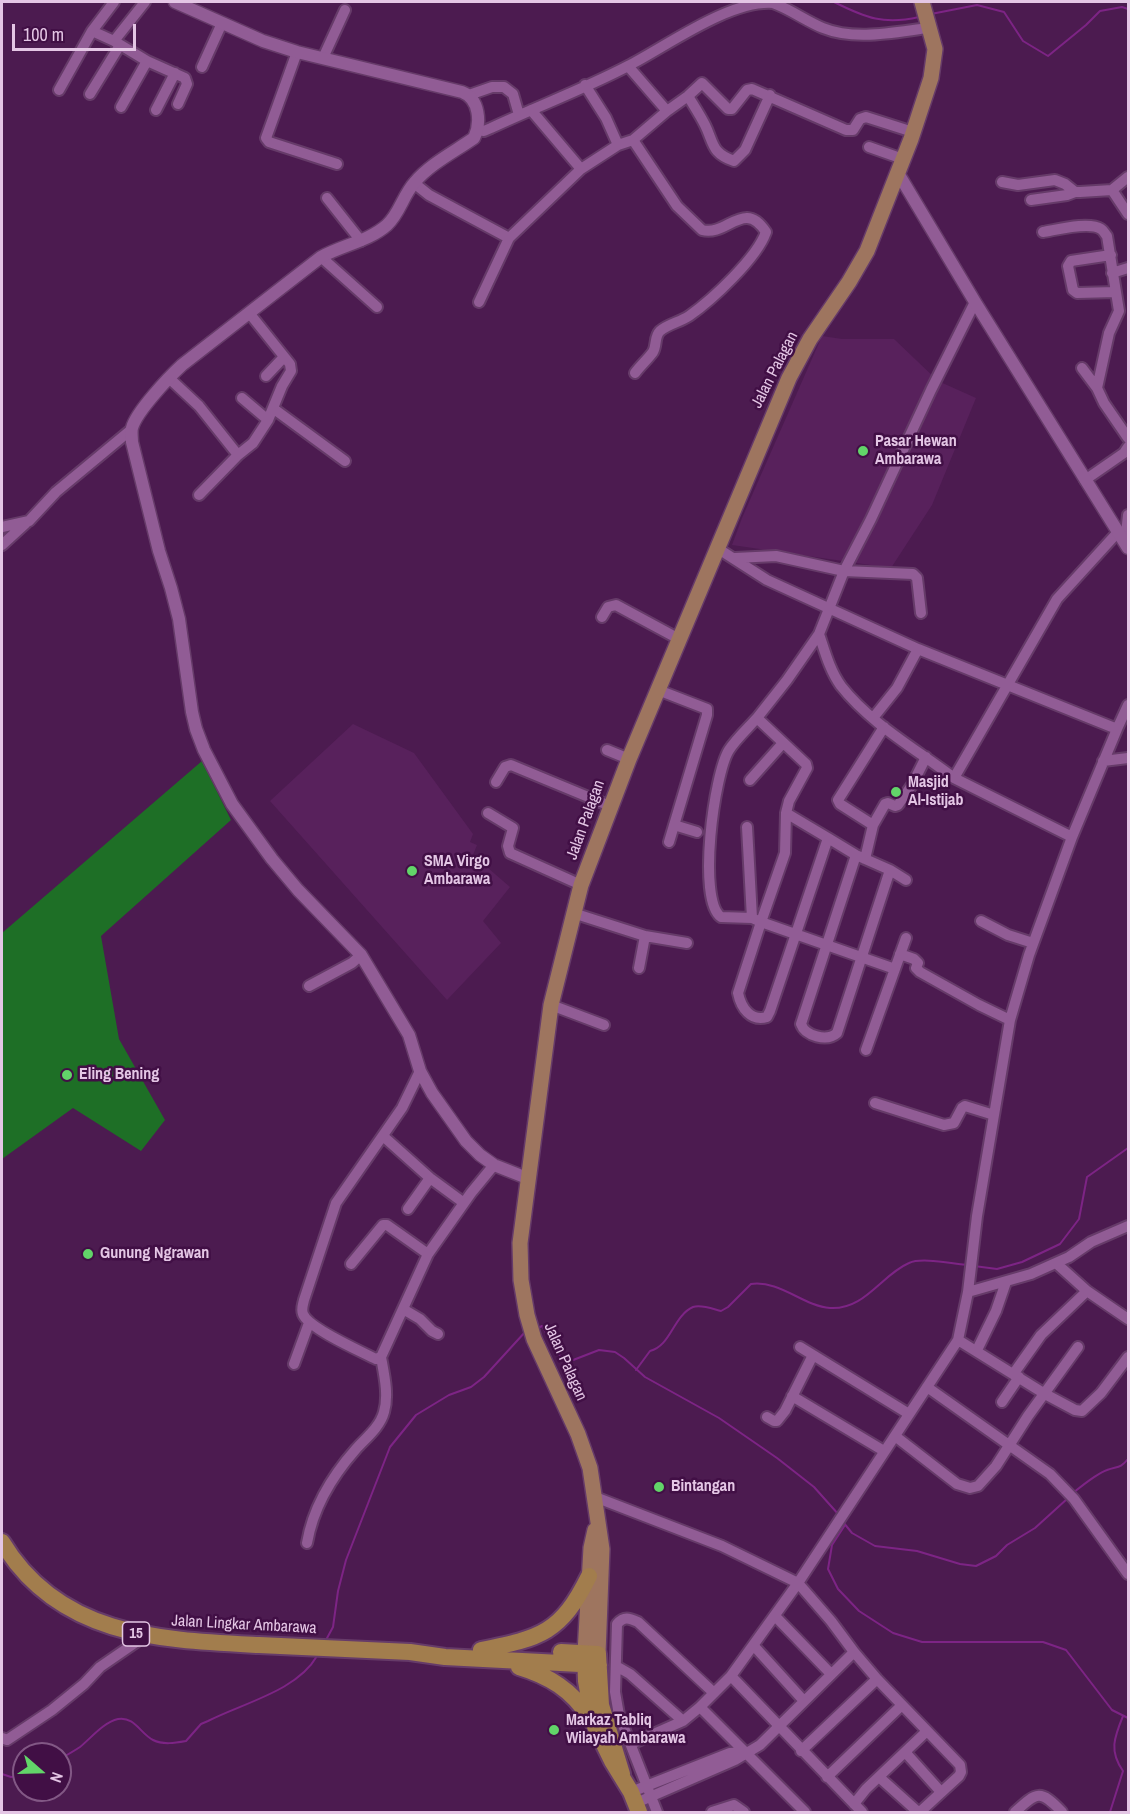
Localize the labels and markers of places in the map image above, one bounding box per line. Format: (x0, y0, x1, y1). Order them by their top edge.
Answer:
place label: Pasar Hewan Ambarawa (875, 432, 957, 470)
marker: Pasar Hewan Ambarawa (856, 444, 870, 458)
place label: Masjid Al-Istijab (908, 773, 963, 811)
marker: Masjid Al-Istijab (889, 785, 903, 799)
place label: SMA Virgo Ambarawa (424, 852, 490, 890)
marker: SMA Virgo Ambarawa (405, 864, 419, 878)
place label: Eling Bening (79, 1065, 159, 1085)
marker: Eling Bening (60, 1068, 74, 1082)
place label: Gunung Ngrawan (100, 1244, 209, 1264)
marker: Gunung Ngrawan (81, 1247, 95, 1261)
place label: Bintangan (671, 1477, 735, 1497)
marker: Bintangan (652, 1480, 666, 1494)
place label: Markaz Tabliq Wilayah Ambarawa (566, 1711, 685, 1749)
marker: Markaz Tabliq Wilayah Ambarawa (547, 1723, 561, 1737)

